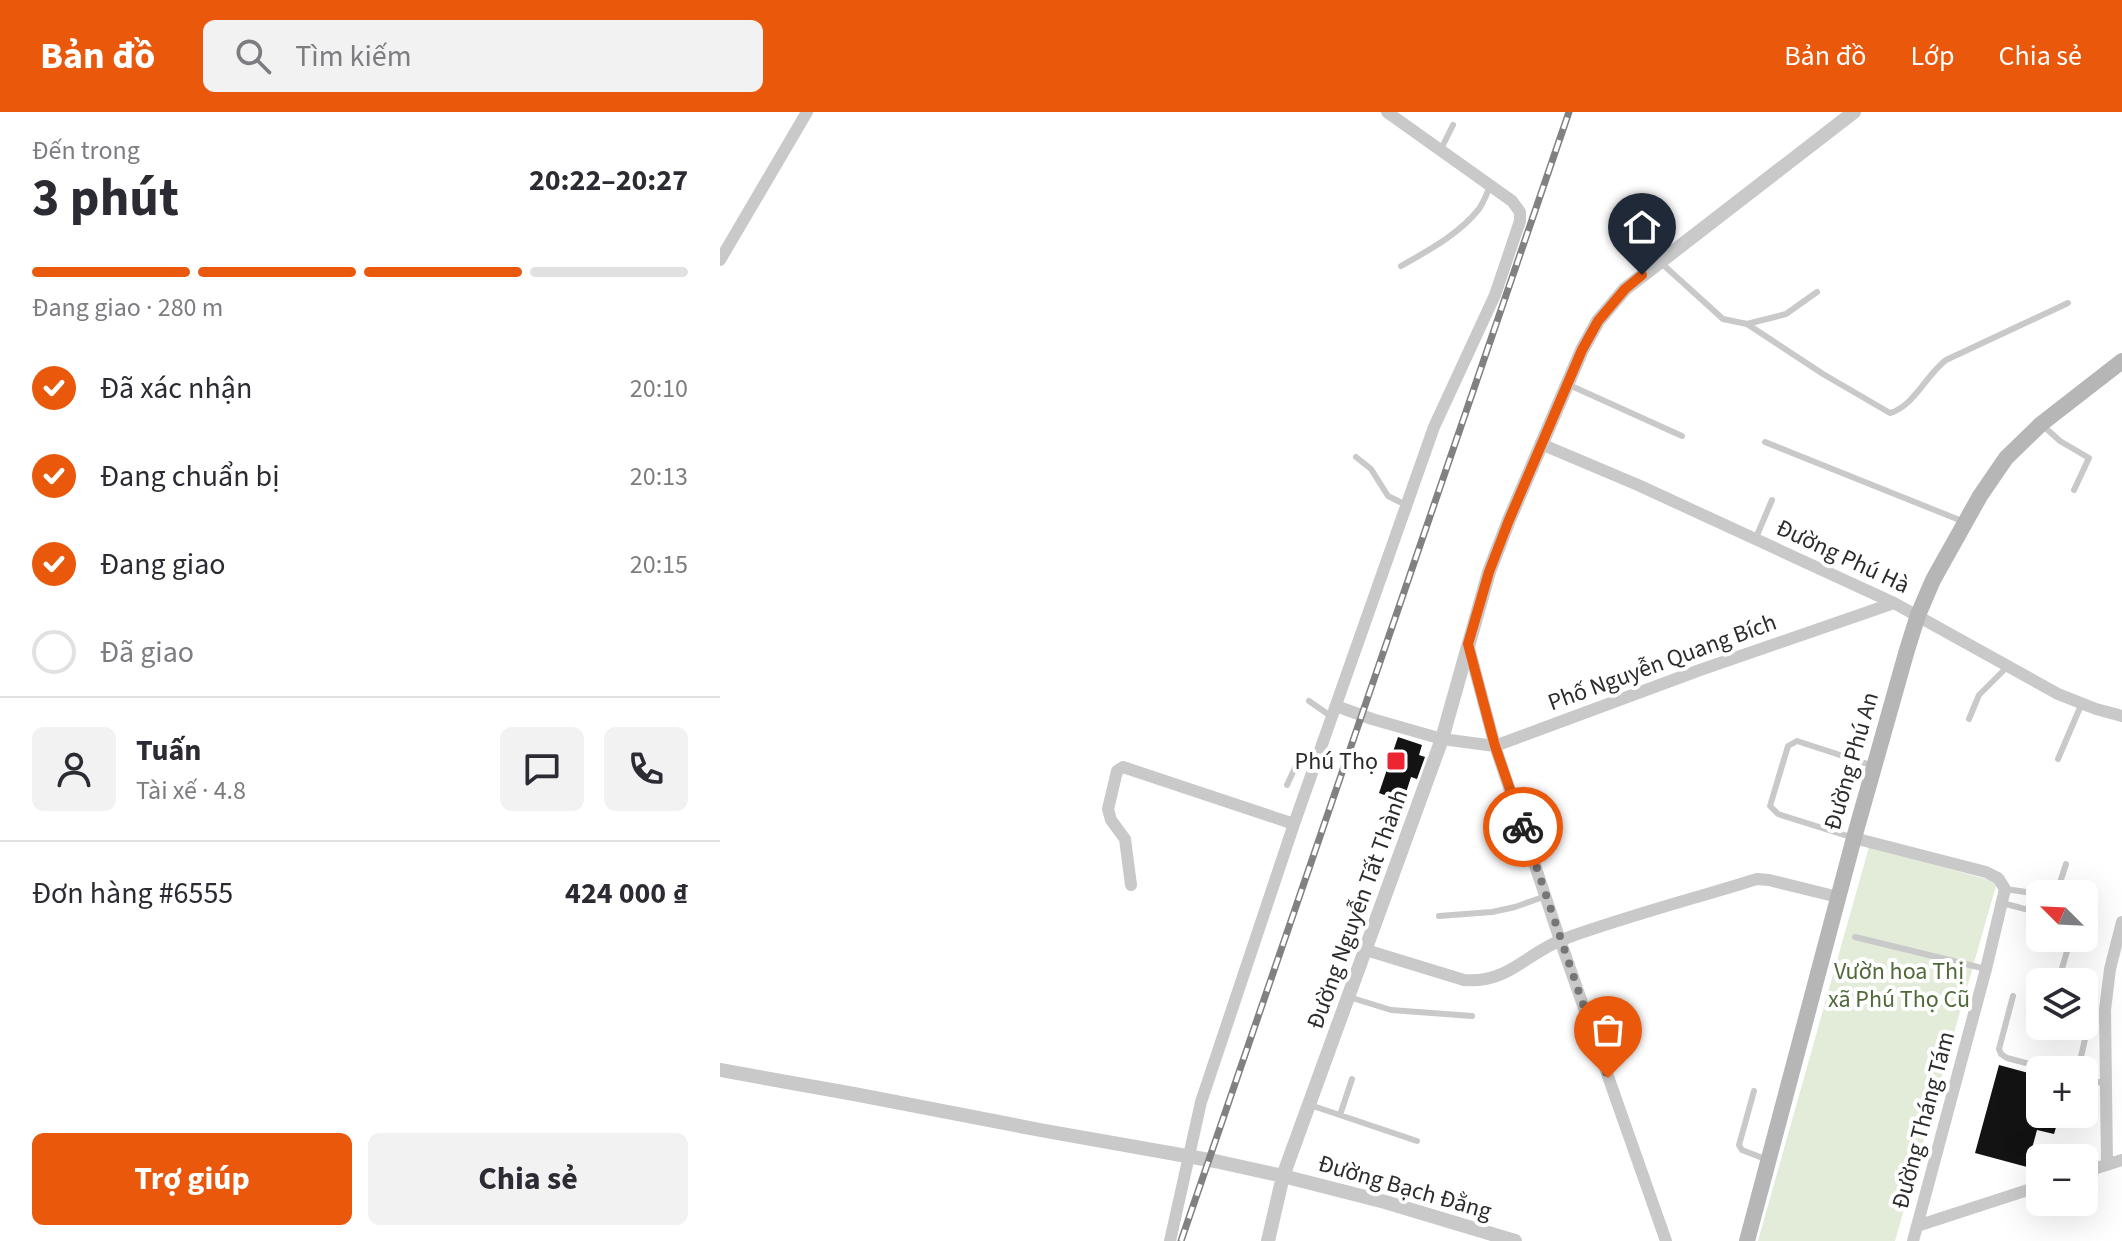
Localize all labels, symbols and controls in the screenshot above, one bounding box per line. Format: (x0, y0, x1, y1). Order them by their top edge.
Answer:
search box (203, 20, 763, 92)
text: Bản đồ (40, 29, 155, 83)
icon: search (231, 34, 275, 78)
text: Tìm kiếm (295, 35, 412, 78)
text: Bản đồ (1784, 36, 1867, 76)
text: Lớp (1911, 36, 1955, 76)
text: Chia sẻ (1999, 36, 2082, 76)
text: Đến trong (32, 132, 140, 169)
text: 20:22–20:27 (529, 159, 688, 202)
text: 3 phút (32, 162, 179, 236)
pin (1608, 193, 1676, 275)
icon: home (1620, 205, 1664, 249)
text: Đang giao · 280 m (32, 289, 223, 326)
icon: check (32, 366, 76, 410)
text: Đã xác nhận (100, 367, 252, 410)
text: 20:10 (630, 370, 688, 407)
icon: check (32, 454, 76, 498)
text: Đang chuẩn bị (100, 455, 280, 498)
text: 20:13 (630, 458, 688, 495)
street label: Đường Phú Hà (1770, 510, 1915, 603)
icon: check (32, 542, 76, 586)
text: Đang giao (100, 543, 226, 586)
text: 20:15 (630, 546, 688, 583)
street label: Phố Nguyễn Quang Bích (1543, 605, 1781, 720)
text: Đã giao (100, 631, 194, 674)
street label: Đường Phú An (1815, 688, 1888, 834)
button: person (32, 727, 116, 811)
button: chat (500, 727, 584, 811)
button: phone (604, 727, 688, 811)
text: Tuấn (136, 729, 201, 772)
place label: Phú Thọ (1295, 744, 1378, 779)
marker: Phú Thọ (1385, 750, 1407, 772)
text: Tài xế · 4.8 (136, 772, 246, 809)
street label: Đường Nguyễn Tất Thành (1298, 784, 1417, 1034)
courier (1483, 787, 1563, 867)
icon: bike (1501, 805, 1545, 849)
text: Đơn hàng #6555 (32, 872, 233, 915)
text: 424 000 ₫ (565, 872, 688, 915)
north arrow (2026, 880, 2098, 952)
map controls (2026, 880, 2098, 1216)
park label: Vườn hoa Thị xã Phú Thọ Cũ (1828, 954, 1970, 1017)
button: layers (2026, 968, 2098, 1040)
pin (1574, 996, 1642, 1078)
icon: bag (1586, 1008, 1630, 1052)
street label: Đường Tháng Tám (1883, 1027, 1964, 1213)
button: + (2026, 1056, 2098, 1128)
button: Trợ giúp (32, 1133, 352, 1225)
button: Chia sẻ (368, 1133, 688, 1225)
button: − (2026, 1144, 2098, 1216)
street label: Đường Bạch Đằng (1314, 1146, 1496, 1229)

